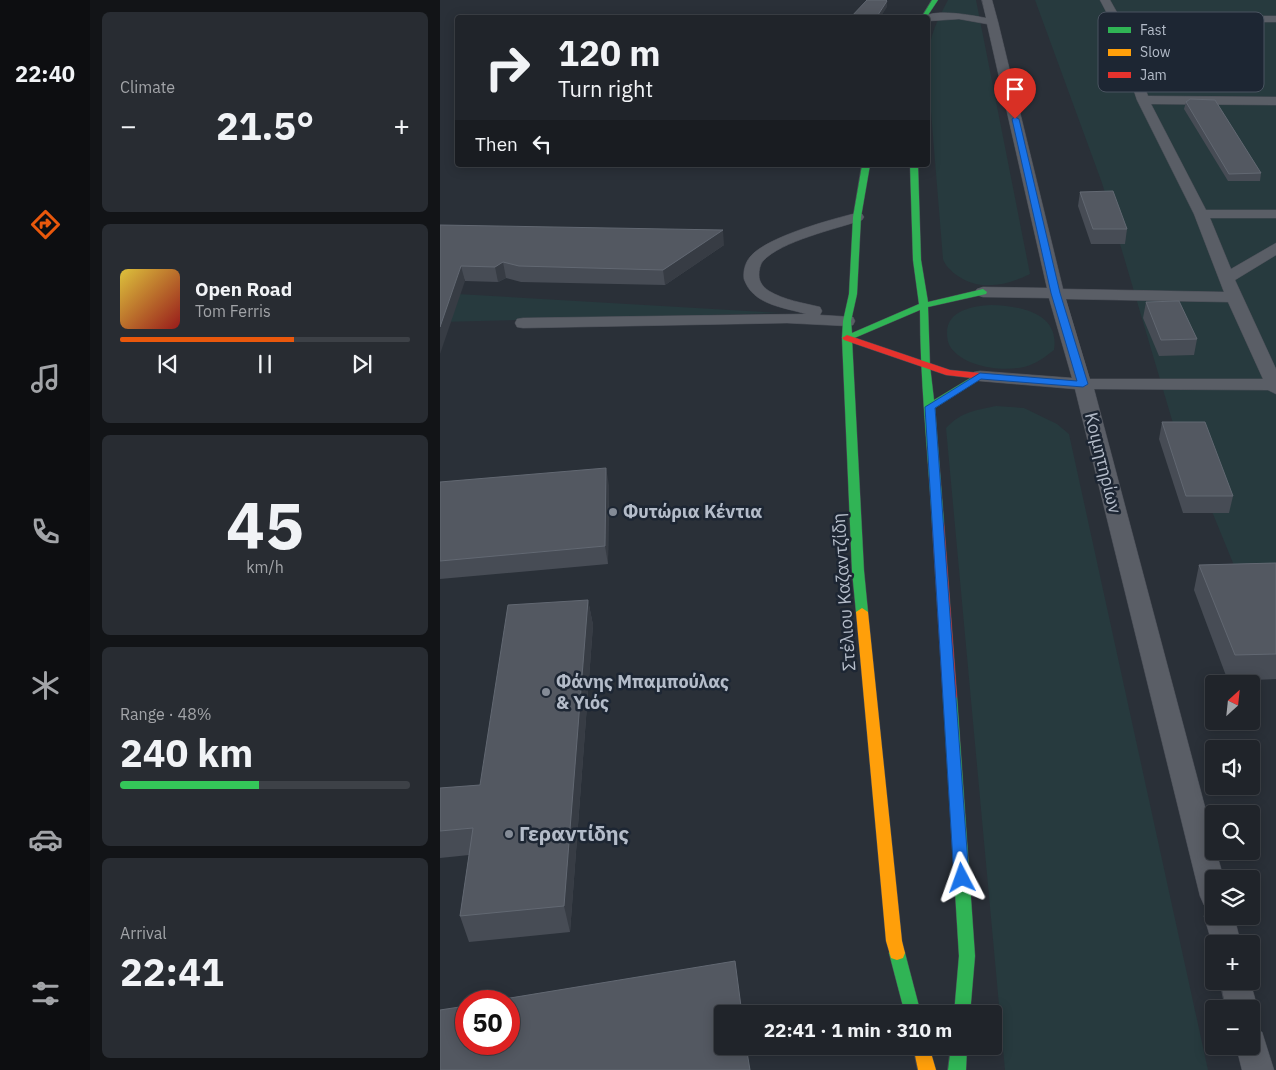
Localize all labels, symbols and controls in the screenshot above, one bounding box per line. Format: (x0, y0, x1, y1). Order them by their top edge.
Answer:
legend (1098, 12, 1264, 92)
text: Fast (1140, 21, 1166, 39)
text: 120 m (558, 30, 661, 76)
icon: right (475, 35, 540, 100)
text: Slow (1140, 43, 1171, 61)
text: 22:40 (15, 59, 75, 88)
text: Jam (1140, 66, 1167, 84)
pin (994, 68, 1036, 119)
text: Turn right (558, 74, 653, 103)
icon: arrive (1001, 75, 1029, 103)
text: Climate (120, 77, 175, 97)
text: 21.5° (216, 101, 314, 150)
text: − (120, 107, 137, 144)
text: + (393, 107, 410, 144)
icon: left (528, 130, 556, 158)
text: Then (475, 132, 518, 156)
icon: directions (28, 207, 63, 242)
text: Open Road (195, 277, 292, 301)
text: Tom Ferris (195, 301, 271, 321)
icon: previous (154, 350, 182, 378)
icon: pause (251, 350, 279, 378)
icon: next (348, 350, 376, 378)
icon: music (28, 361, 63, 396)
street label: Κοιμητηρίων (1080, 410, 1127, 516)
text: 45 (226, 482, 304, 567)
place label: Φυτώρια Κέντια (623, 500, 762, 523)
marker: Φυτώρια Κέντια (607, 506, 619, 518)
street label: Στέλιου Καζαντζίδη (827, 512, 860, 672)
icon: phone (28, 514, 63, 549)
text: km/h (246, 557, 284, 577)
icon: climate (28, 668, 63, 703)
place label: Φάνης Μπαμπούλας & Υιός (556, 670, 729, 714)
north arrow (1205, 675, 1260, 730)
map controls (1205, 675, 1260, 1055)
marker: Φάνης Μπαμπούλας & Υιός (540, 686, 552, 698)
text: Range · 48% (120, 704, 212, 724)
text: 240 km (120, 728, 253, 777)
button: sound (1205, 740, 1260, 795)
button: search (1205, 805, 1260, 860)
place label: Γεραντίδης (519, 819, 630, 847)
icon: car (28, 822, 63, 857)
marker: Γεραντίδης (503, 828, 515, 840)
position arrow (935, 851, 987, 903)
button: layers (1205, 870, 1260, 925)
text: Arrival (120, 923, 167, 943)
button: + (1205, 935, 1260, 990)
text: 22:41 (120, 947, 224, 996)
icon: filters (28, 976, 63, 1011)
speed limit sign: 50 (455, 990, 520, 1055)
button: − (1205, 1000, 1260, 1055)
text: 22:41 · 1 min · 310 m (764, 1018, 952, 1042)

